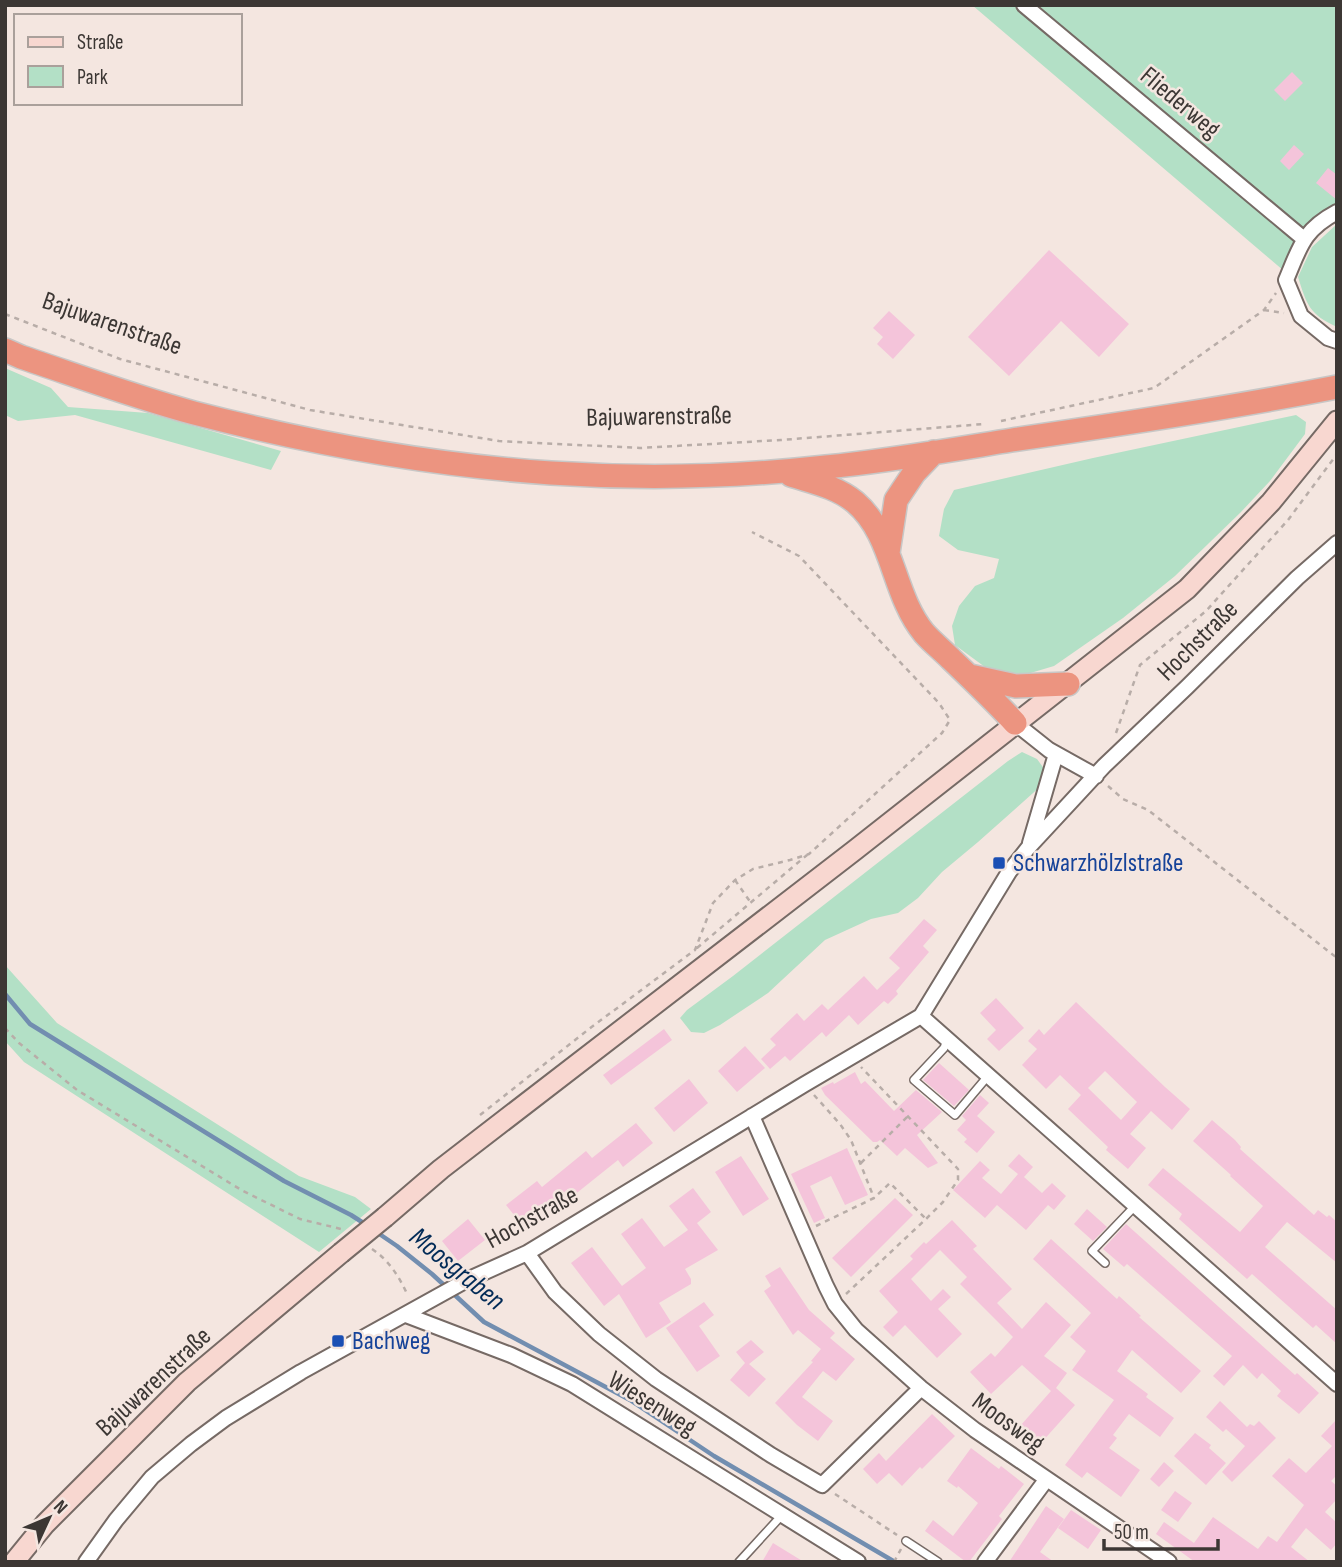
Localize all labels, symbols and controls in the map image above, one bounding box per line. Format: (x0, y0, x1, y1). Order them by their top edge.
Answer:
legend (14, 14, 242, 105)
text: Straße (77, 30, 123, 55)
street label: Fliederweg (1134, 61, 1226, 145)
text: Park (77, 65, 108, 90)
street label: Bajuwarenstraße (38, 286, 186, 362)
street label: Bajuwarenstraße (586, 400, 732, 434)
street label: Hochstraße (1151, 594, 1245, 688)
place label: Schwarzhölzlstraße (1013, 848, 1183, 879)
marker: Schwarzhölzlstraße (991, 855, 1007, 871)
street label: Hochstraße (480, 1180, 584, 1256)
water label: Moosgraben (403, 1221, 512, 1318)
street label: Bajuwarenstraße (90, 1321, 218, 1443)
place label: Bachweg (352, 1326, 431, 1357)
marker: Bachweg (330, 1333, 346, 1349)
street label: Wiesenweg (602, 1365, 702, 1443)
street label: Moosweg (966, 1386, 1050, 1460)
north arrow (14, 1483, 84, 1553)
text: N (48, 1496, 72, 1519)
scale bar (1104, 1508, 1218, 1552)
text: 50 m (1114, 1520, 1149, 1545)

